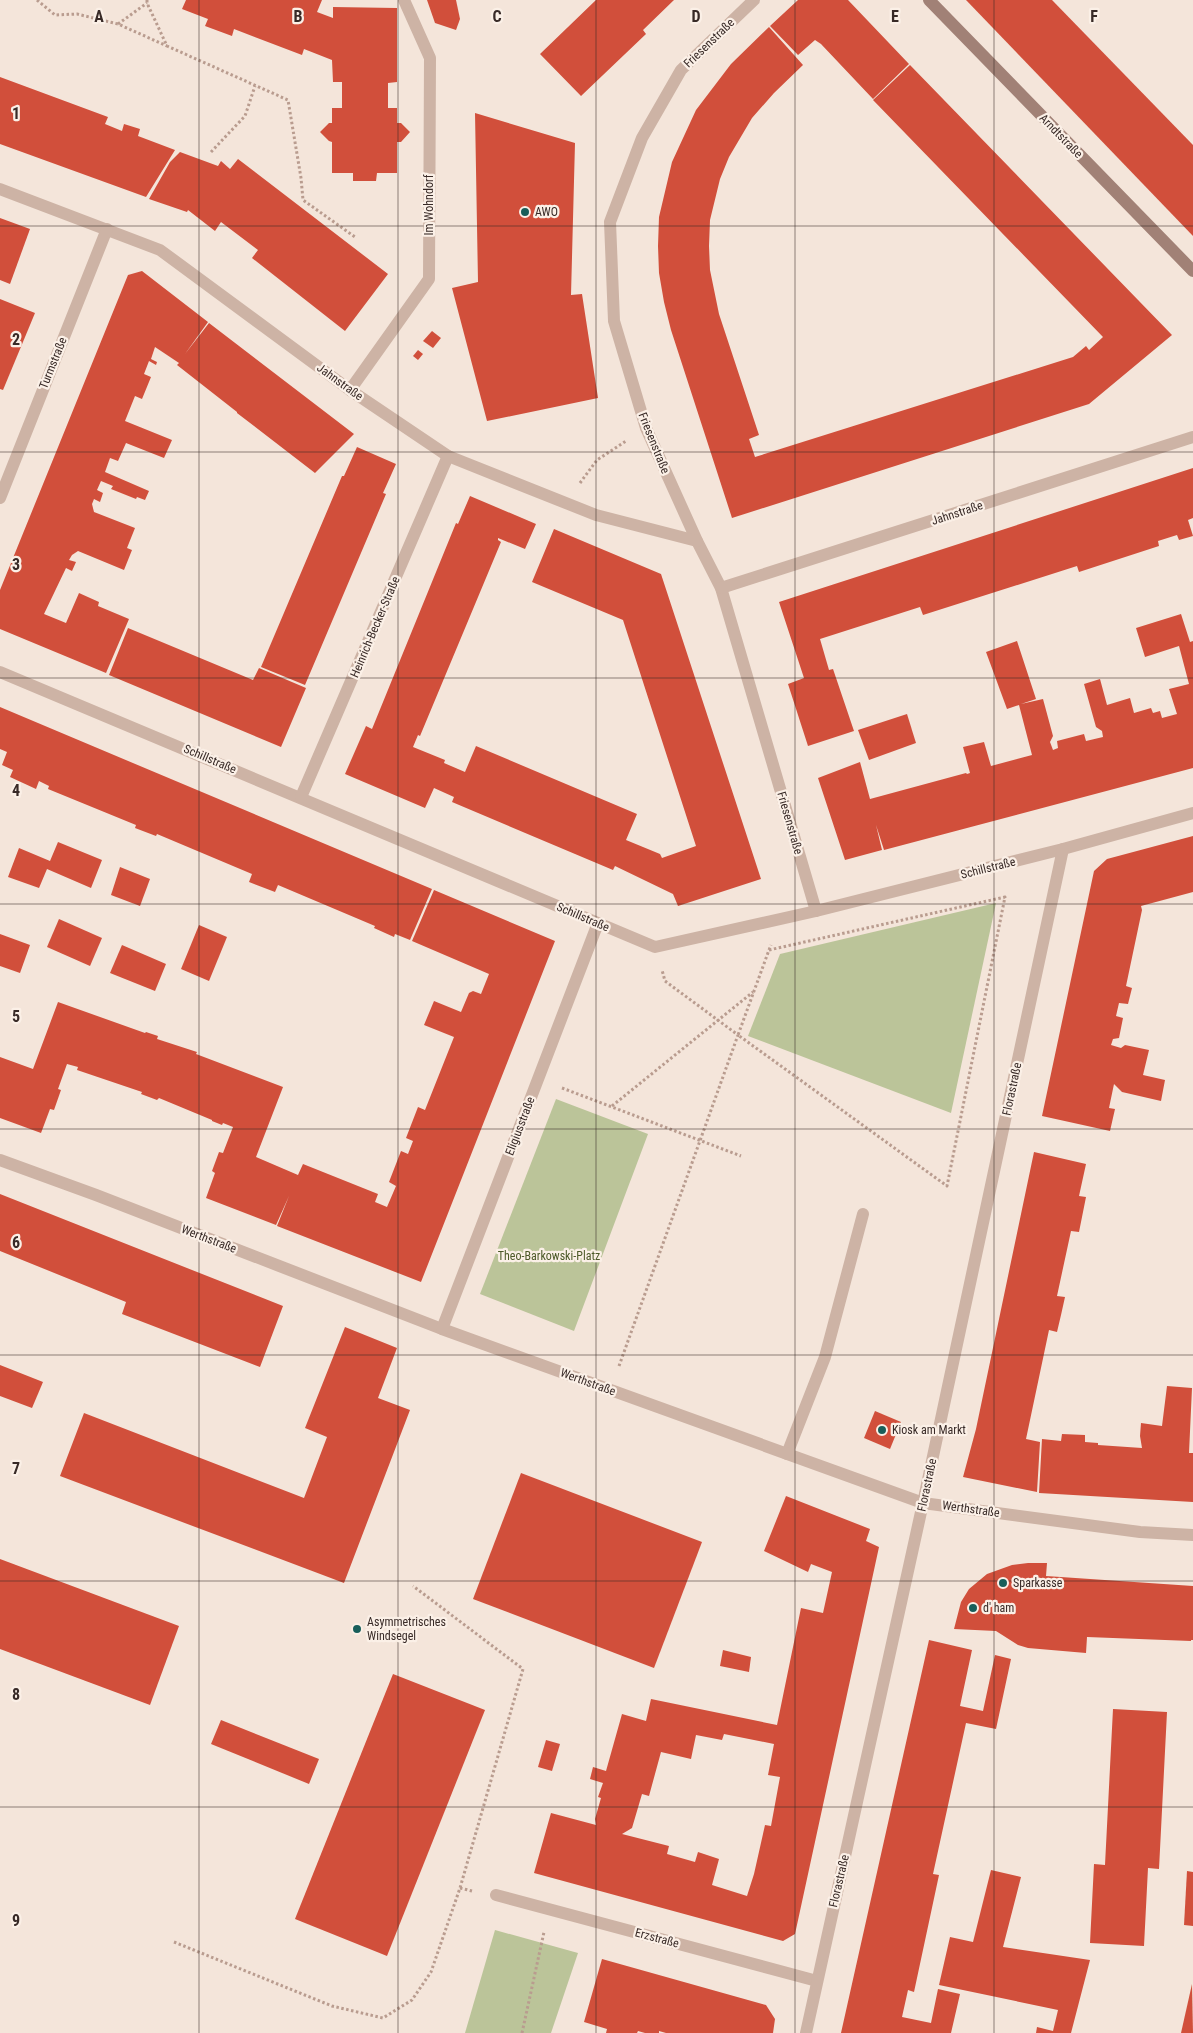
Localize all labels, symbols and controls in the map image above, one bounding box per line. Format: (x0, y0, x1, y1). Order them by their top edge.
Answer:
text: A (94, 7, 104, 26)
text: B (294, 7, 303, 26)
text: C (492, 7, 502, 26)
text: D (691, 7, 701, 26)
text: E (891, 7, 899, 26)
text: F (1090, 7, 1098, 26)
street label: Friesenstraße (681, 15, 737, 70)
text: 1 (12, 104, 20, 123)
street label: Arndtstraße (1037, 111, 1086, 161)
street label: Im Wohndorf (422, 174, 436, 235)
place label: AWO (535, 205, 558, 219)
marker: AWO (519, 206, 531, 218)
text: 2 (12, 330, 20, 349)
street label: Turmstraße (36, 335, 70, 391)
street label: Jahnstraße (314, 361, 366, 404)
street label: Friesenstraße (635, 410, 673, 476)
street label: Jahnstraße (930, 498, 985, 528)
text: 3 (12, 555, 20, 574)
street label: Heinrich-Becker-Straße (347, 574, 403, 680)
street label: Schillstraße (182, 742, 239, 777)
text: 4 (12, 781, 20, 800)
street label: Friesenstraße (774, 790, 806, 856)
street label: Schillstraße (959, 854, 1017, 882)
street label: Schillstraße (555, 900, 612, 935)
text: 5 (12, 1007, 20, 1026)
street label: Florastraße (1000, 1061, 1025, 1117)
street label: Eligiusstraße (502, 1094, 538, 1157)
street label: Werthstraße (179, 1222, 239, 1256)
text: 6 (12, 1233, 20, 1252)
park label: Theo-Barkowski-Platz (498, 1249, 600, 1263)
street label: Werthstraße (558, 1366, 618, 1399)
place label: Kiosk am Markt (892, 1423, 966, 1437)
marker: Kiosk am Markt (876, 1424, 888, 1436)
street label: Florastraße (915, 1457, 940, 1513)
text: 7 (12, 1459, 20, 1478)
street label: Werthstraße (941, 1498, 1001, 1520)
place label: Sparkasse (1013, 1576, 1063, 1590)
marker: Sparkasse (997, 1577, 1009, 1589)
place label: d' ham (983, 1601, 1014, 1615)
marker: d' ham (967, 1602, 979, 1614)
place label: Asymmetrisches Windsegel (367, 1615, 446, 1643)
marker: Asymmetrisches Windsegel (351, 1623, 363, 1635)
text: 8 (12, 1685, 20, 1704)
street label: Florastraße (826, 1853, 852, 1909)
text: 9 (12, 1911, 20, 1930)
street label: Erzstraße (633, 1925, 681, 1951)

